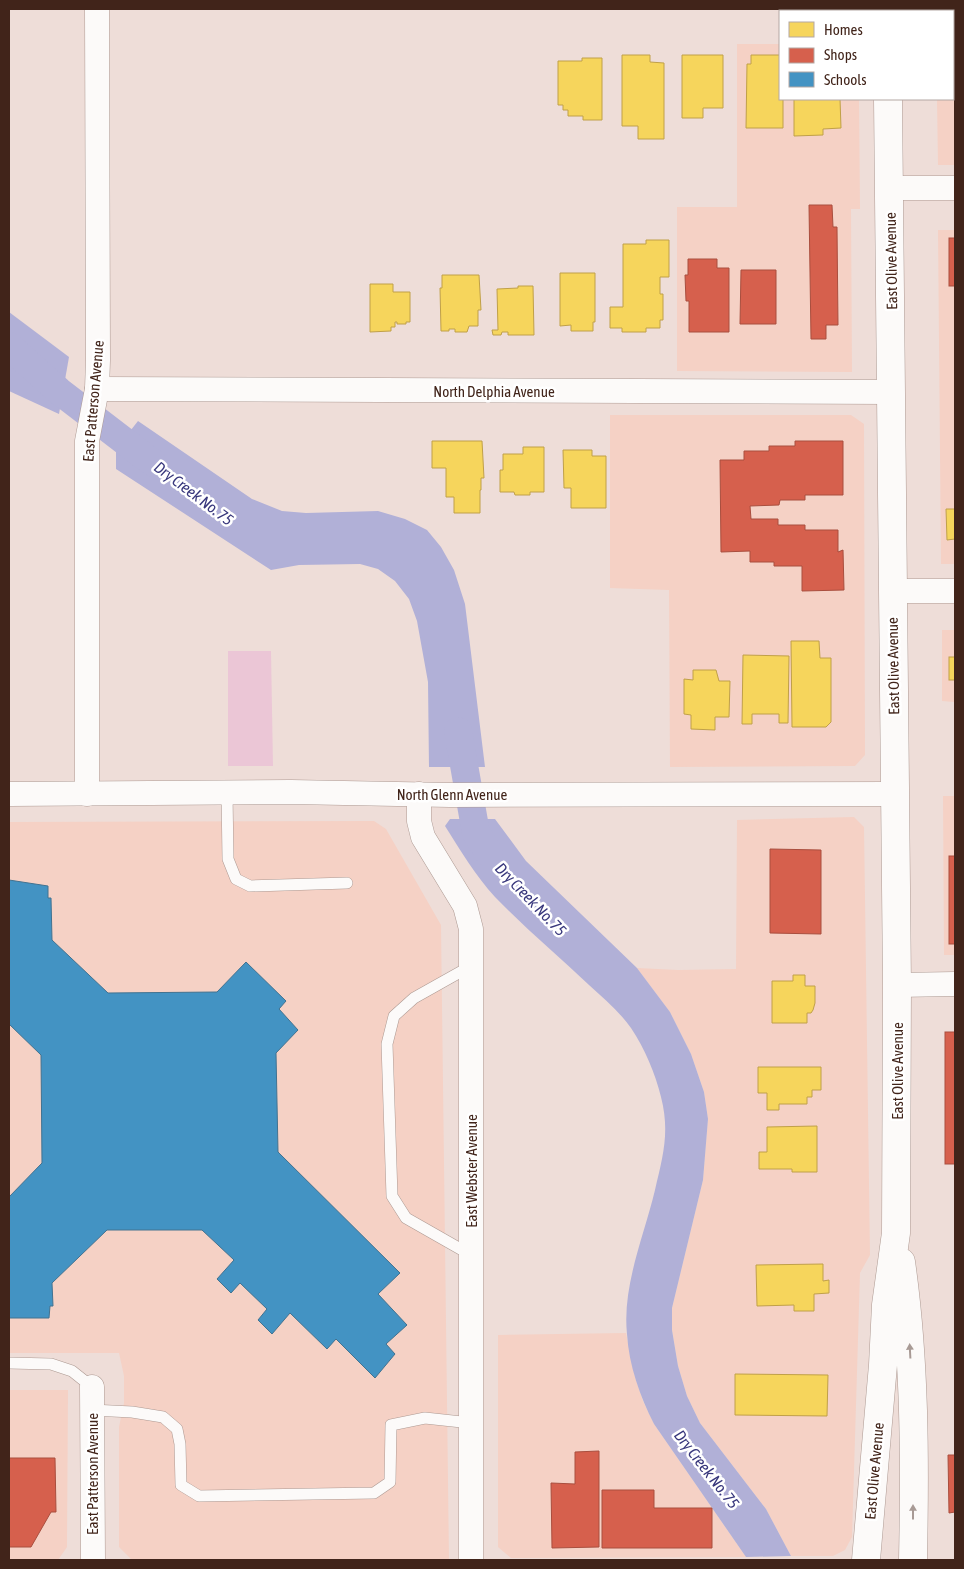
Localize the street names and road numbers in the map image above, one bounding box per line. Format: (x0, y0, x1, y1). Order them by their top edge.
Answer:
street label: East Olive Avenue (882, 212, 900, 310)
street label: East Patterson Avenue (79, 339, 107, 463)
street label: North Delphia Avenue (433, 383, 555, 400)
street label: East Olive Avenue (884, 617, 902, 715)
street label: North Glenn Avenue (397, 786, 507, 803)
street label: East Olive Avenue (889, 1022, 906, 1120)
street label: East Webster Avenue (463, 1114, 480, 1228)
street label: East Patterson Avenue (84, 1413, 101, 1535)
street label: East Olive Avenue (861, 1421, 887, 1520)

